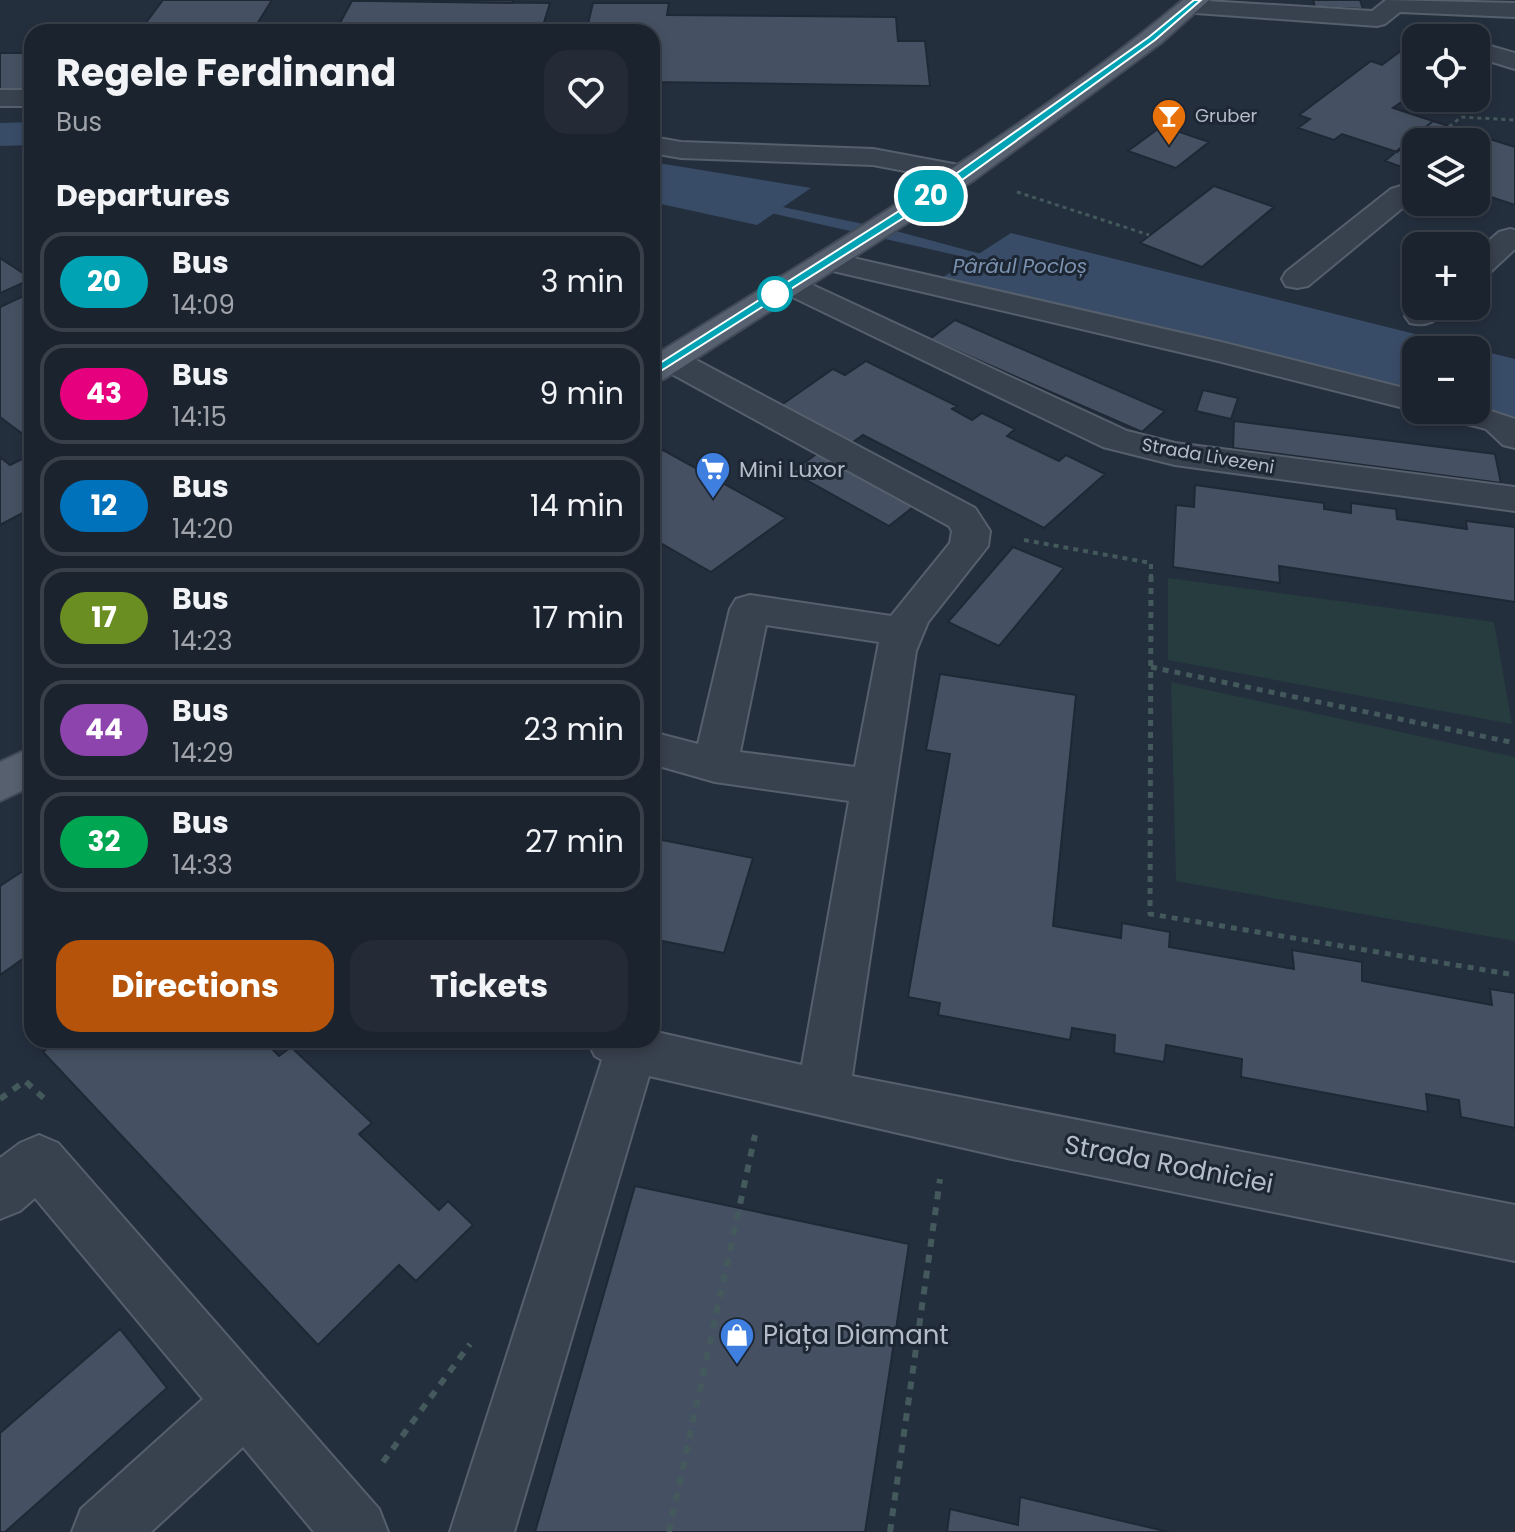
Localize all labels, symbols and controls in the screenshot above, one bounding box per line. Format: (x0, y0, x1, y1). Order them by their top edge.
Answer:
map controls (1402, 24, 1490, 424)
button: locate (1402, 24, 1490, 112)
text: Regele Ferdinand (56, 46, 396, 99)
button: heart (544, 50, 628, 134)
bar icon: Gruber (1150, 97, 1188, 147)
place label: Gruber (1195, 103, 1258, 128)
text: Bus (56, 104, 102, 140)
button: layers (1402, 128, 1490, 216)
line badge: 20 (895, 170, 967, 222)
text: Departures (56, 174, 230, 217)
text: 20 (914, 176, 948, 215)
button: + (1402, 232, 1490, 320)
text: Bus (172, 241, 229, 284)
water label: Pârâul Pocloș (953, 252, 1087, 280)
text: 3 min (541, 260, 624, 303)
text: 20 (87, 262, 121, 301)
unlabelled marker (758, 277, 792, 311)
text: 14:09 (172, 287, 235, 323)
button: − (1402, 336, 1490, 424)
text: Bus (172, 353, 229, 396)
text: 9 min (540, 372, 624, 415)
text: 43 (86, 374, 122, 413)
text: 14:15 (172, 399, 227, 435)
street label: Strada Livezeni (1140, 432, 1276, 479)
supermarket icon: Mini Luxor (694, 450, 732, 500)
place label: Mini Luxor (739, 454, 845, 485)
text: Bus (172, 465, 229, 508)
text: 14 min (530, 484, 624, 527)
text: 12 (91, 486, 117, 525)
text: 14:20 (172, 511, 234, 547)
text: Bus (172, 577, 229, 620)
text: 17 min (533, 596, 624, 639)
text: 17 (91, 598, 117, 637)
text: 14:23 (172, 623, 232, 659)
text: Bus (172, 689, 229, 732)
text: 23 min (524, 708, 624, 751)
text: 44 (85, 710, 123, 749)
text: 14:29 (172, 735, 234, 771)
text: Bus (172, 801, 229, 844)
text: 27 min (525, 820, 624, 863)
text: 32 (88, 822, 120, 861)
text: 14:33 (172, 847, 233, 883)
button: Directions (56, 940, 334, 1032)
button: Tickets (350, 940, 628, 1032)
street label: Strada Rodniciei (1062, 1126, 1276, 1202)
shop icon: Piața Diamant (718, 1316, 756, 1366)
place label: Piața Diamant (763, 1317, 949, 1353)

